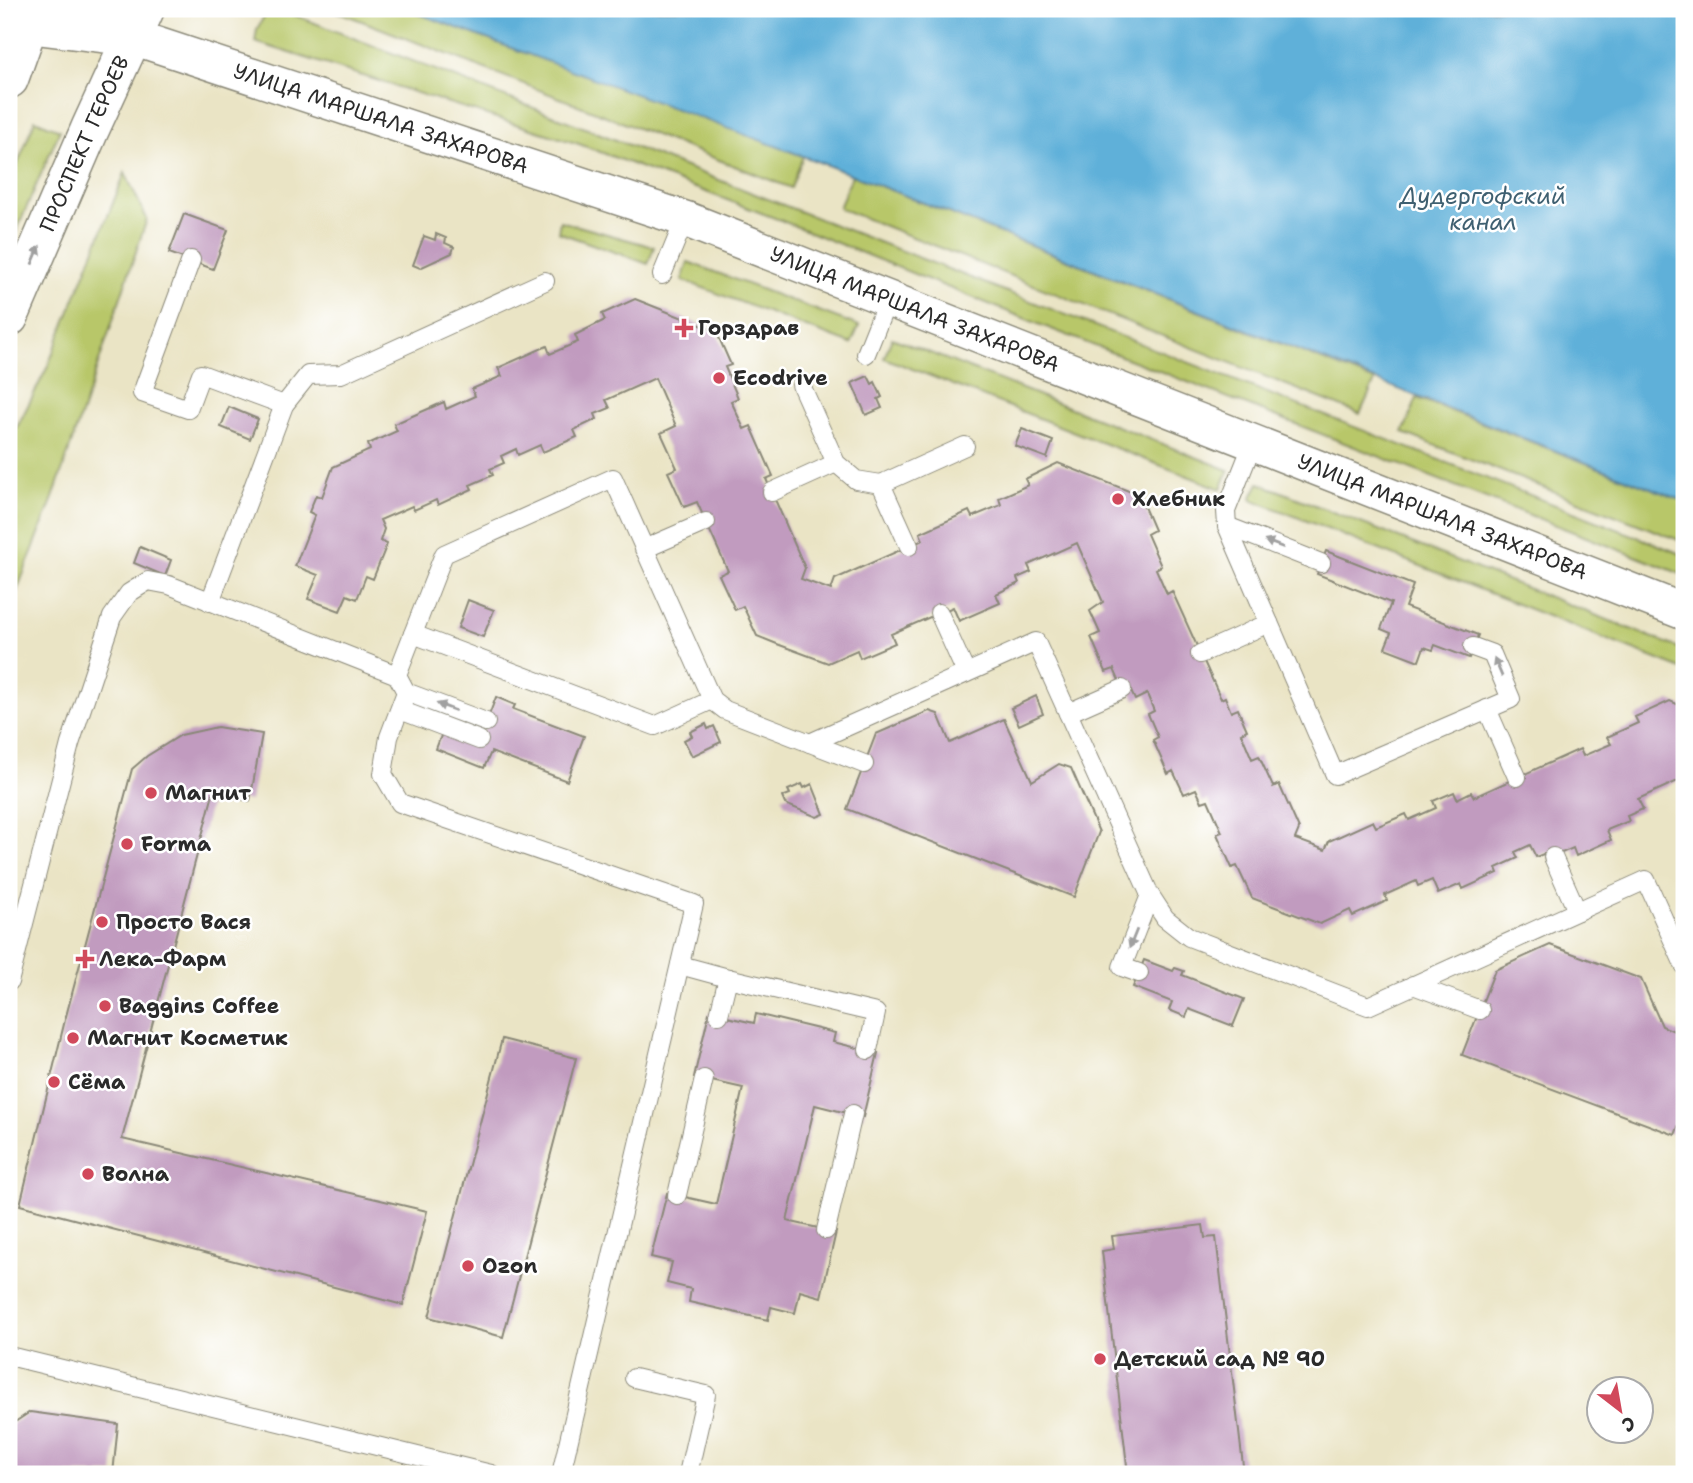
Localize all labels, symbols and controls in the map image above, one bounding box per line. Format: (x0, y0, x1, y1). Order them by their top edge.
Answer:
street label: ПРОСПЕКТ ГЕРОЕВ (33, 51, 136, 236)
street label: УЛИЦА МАРШАЛА ЗАХАРОВА (230, 57, 532, 180)
water label: Дудергофский канал (1398, 181, 1566, 237)
street label: УЛИЦА МАРШАЛА ЗАХАРОВА (766, 240, 1063, 379)
one-way arrow (31, 244, 42, 265)
place label: Горздрав (698, 314, 799, 342)
marker: Горздрав (676, 320, 692, 336)
place label: Ecodrive (733, 364, 828, 392)
marker: Ecodrive (711, 370, 727, 386)
street label: УЛИЦА МАРШАЛА ЗАХАРОВА (1294, 447, 1591, 586)
place label: Хлебник (1132, 485, 1225, 513)
marker: Хлебник (1110, 491, 1126, 507)
one-way arrow (1264, 539, 1285, 550)
one-way arrow (1492, 656, 1503, 677)
one-way arrow (436, 701, 457, 712)
place label: Магнит (165, 779, 251, 807)
marker: Магнит (143, 785, 159, 801)
place label: Forma (141, 830, 212, 858)
marker: Forma (119, 836, 135, 852)
place label: Просто Вася (116, 908, 251, 936)
marker: Просто Вася (94, 914, 110, 930)
one-way arrow (1127, 929, 1138, 950)
place label: Лека-Фарм (99, 945, 227, 973)
marker: Лека-Фарм (77, 951, 93, 967)
place label: Baggins Coffee (119, 992, 279, 1020)
marker: Baggins Coffee (97, 998, 113, 1014)
place label: Магнит Косметик (87, 1024, 288, 1052)
marker: Магнит Косметик (65, 1030, 81, 1046)
place label: Сёма (68, 1068, 126, 1096)
marker: Сёма (46, 1074, 62, 1090)
place label: Волна (102, 1160, 170, 1188)
marker: Волна (80, 1166, 96, 1182)
place label: Ozon (482, 1252, 537, 1280)
marker: Ozon (460, 1258, 476, 1274)
place label: Детский сад № 90 (1114, 1345, 1325, 1373)
marker: Детский сад № 90 (1092, 1351, 1108, 1367)
north arrow (1584, 1374, 1654, 1444)
text: С (1617, 1410, 1640, 1438)

